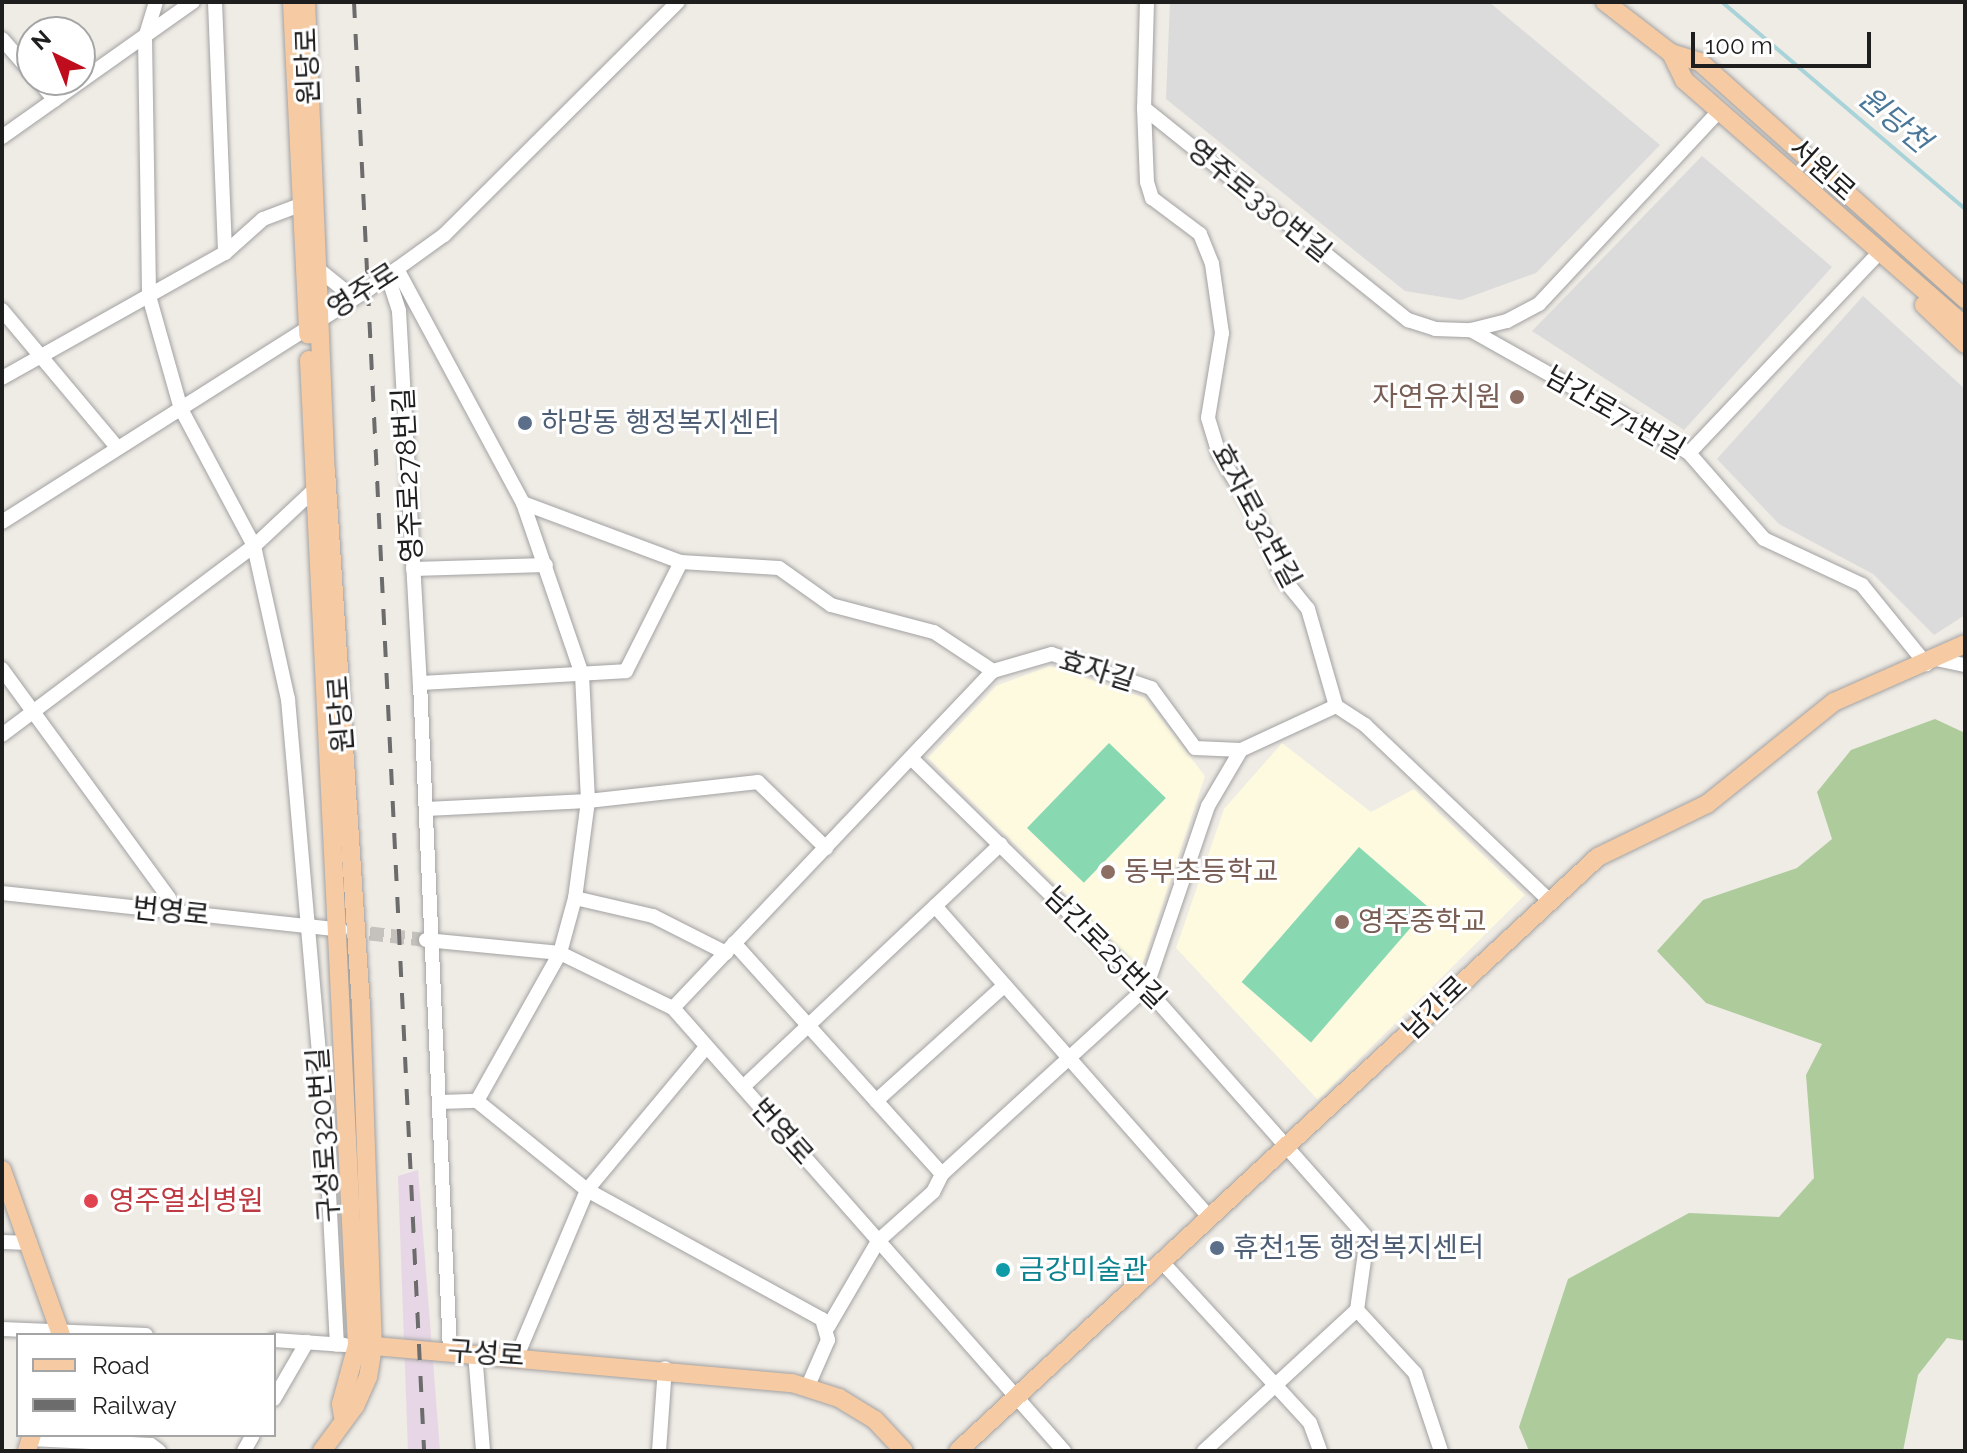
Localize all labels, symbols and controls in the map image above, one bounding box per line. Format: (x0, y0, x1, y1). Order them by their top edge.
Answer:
north arrow (16, 16, 96, 96)
scale bar (1695, 16, 1875, 66)
text: N (26, 25, 56, 55)
street label: 원당로 (290, 27, 326, 105)
text: 100 m (1705, 31, 1773, 60)
water label: 원당천 (1851, 80, 1937, 160)
street label: 서원로 (1782, 132, 1862, 208)
street label: 영주로330번길 (1180, 133, 1338, 269)
street label: 영주로 (321, 256, 405, 326)
street label: 남간로71번길 (1539, 360, 1691, 466)
place label: 자연유치원 (1372, 380, 1501, 414)
street label: 영주로278번길 (387, 387, 429, 563)
marker: 자연유치원 (1508, 388, 1526, 406)
place label: 하망동 행정복지센터 (541, 406, 780, 440)
marker: 하망동 행정복지센터 (516, 414, 534, 432)
street label: 효자로32번길 (1204, 438, 1308, 594)
street label: 효자길 (1055, 644, 1139, 698)
street label: 원당로 (322, 674, 360, 754)
place label: 동부초등학교 (1124, 855, 1279, 889)
marker: 동부초등학교 (1099, 863, 1117, 881)
street label: 남간로25번길 (1037, 880, 1173, 1016)
street label: 번영로 (131, 891, 211, 933)
place label: 영주중학교 (1358, 905, 1487, 939)
marker: 영주중학교 (1333, 913, 1351, 931)
street label: 남간로 (1396, 969, 1474, 1047)
street label: 구성로320번길 (301, 1046, 347, 1224)
street label: 번영로 (744, 1092, 820, 1172)
place label: 영주열쇠병원 (109, 1184, 264, 1218)
marker: 영주열쇠병원 (80, 1190, 102, 1212)
place label: 휴천1동 행정복지센터 (1233, 1231, 1484, 1265)
marker: 휴천1동 행정복지센터 (1208, 1239, 1226, 1257)
place label: 금강미술관 (1019, 1253, 1148, 1287)
marker: 금강미술관 (994, 1261, 1012, 1279)
legend (16, 1333, 276, 1437)
street label: 구성로 (446, 1335, 526, 1373)
text: Road (92, 1351, 150, 1380)
text: Railway (92, 1391, 177, 1420)

